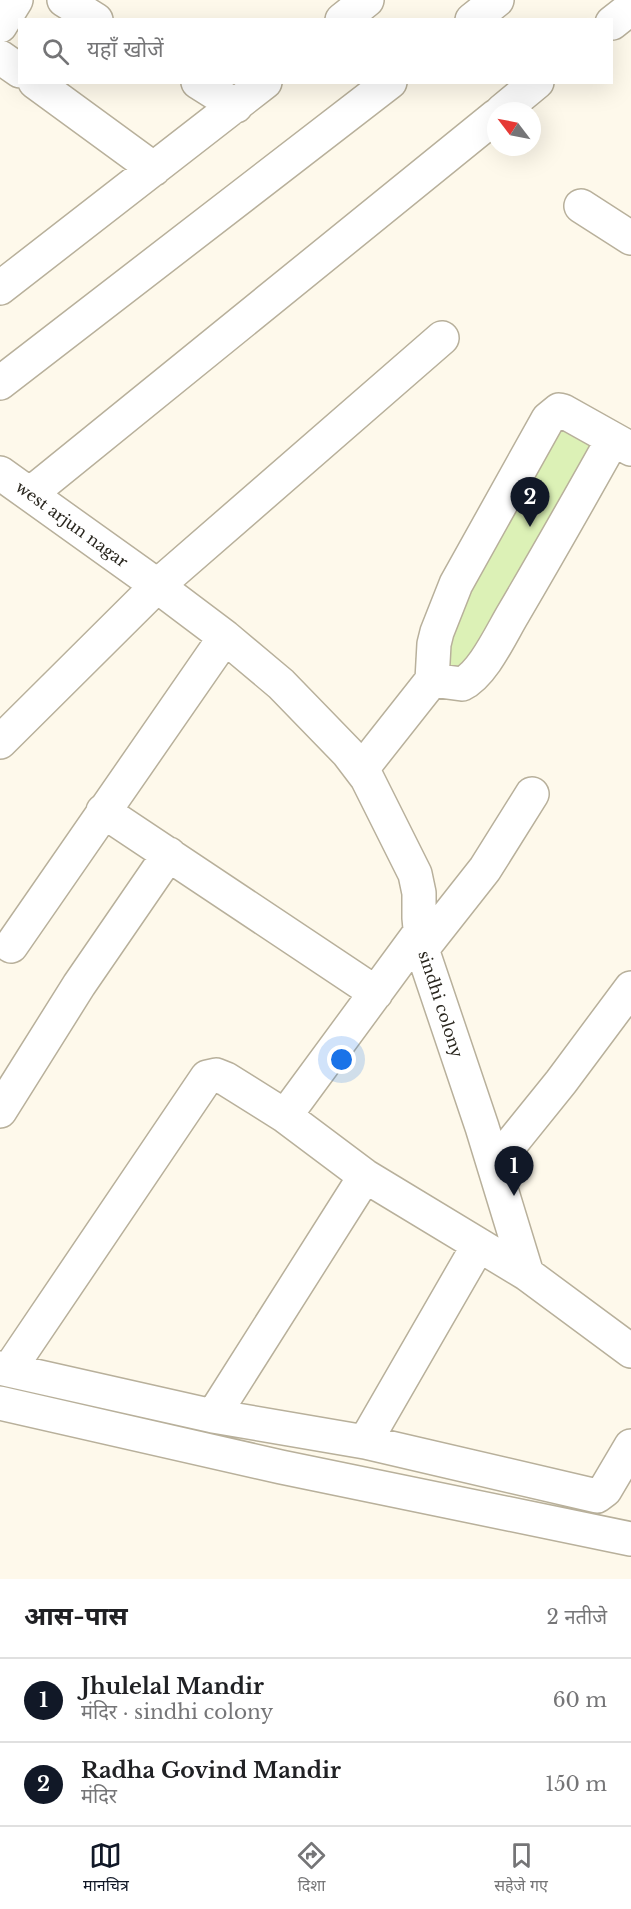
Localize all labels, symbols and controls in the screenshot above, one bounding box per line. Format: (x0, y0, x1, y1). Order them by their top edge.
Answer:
search box (18, 18, 613, 84)
icon: search (39, 35, 72, 68)
text: यहाँ खोजें (87, 36, 163, 63)
north arrow (487, 102, 541, 156)
street label: west arjun nagar (12, 476, 132, 572)
pin: 2 (510, 478, 550, 527)
street label: sindhi colony (414, 948, 468, 1061)
your location (327, 1045, 356, 1074)
pin: 1 (494, 1146, 534, 1196)
text: आस-पास (24, 1600, 128, 1632)
text: 2 नतीजे (546, 1605, 607, 1629)
text: Jhulelal Mandir (81, 1673, 264, 1700)
text: 1 (39, 1688, 48, 1712)
text: 60 m (553, 1688, 607, 1712)
text: मंदिर · sindhi colony (81, 1700, 273, 1724)
text: Radha Govind Mandir (81, 1757, 341, 1784)
text: 2 (37, 1772, 50, 1796)
text: 150 m (545, 1772, 607, 1796)
text: मंदिर (81, 1784, 117, 1808)
tab: मानचित्र (83, 1839, 129, 1898)
tab: दिशा (295, 1839, 328, 1898)
tab: सहेजे गए (494, 1839, 548, 1898)

